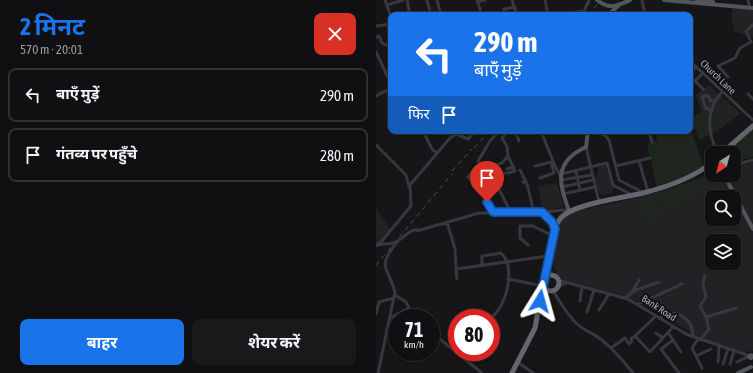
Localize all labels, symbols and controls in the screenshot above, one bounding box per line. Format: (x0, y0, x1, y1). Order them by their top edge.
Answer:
text: 2 मिनट (20, 13, 85, 40)
button: close (314, 13, 356, 55)
text: 290 m (474, 26, 537, 58)
icon: left (408, 28, 460, 80)
text: 570 m · 20:01 (20, 42, 83, 57)
street label: Church Lane (698, 57, 738, 97)
text: बाएँ मुड़ें (474, 59, 522, 80)
icon: left (22, 84, 44, 106)
text: बाएँ मुड़ें (56, 85, 99, 102)
text: 290 m (320, 87, 354, 104)
icon: arrive (438, 104, 460, 126)
text: फिर (408, 105, 430, 122)
icon: arrive (22, 144, 44, 166)
text: गंतव्य पर पहुँचे (56, 145, 137, 162)
north arrow (705, 146, 741, 182)
map controls (705, 146, 741, 270)
text: 280 m (320, 147, 354, 164)
pin (470, 161, 504, 202)
icon: arrive (476, 167, 498, 189)
button: search (705, 190, 741, 226)
button: layers (705, 234, 741, 270)
position arrow (519, 280, 561, 322)
street label: Bank Road (640, 293, 679, 323)
speed limit sign: 80 (448, 309, 500, 361)
text: 71 (405, 318, 423, 341)
button: बाहर (20, 319, 184, 365)
button: शेयर करें (192, 319, 356, 365)
text: km/h (404, 339, 424, 350)

